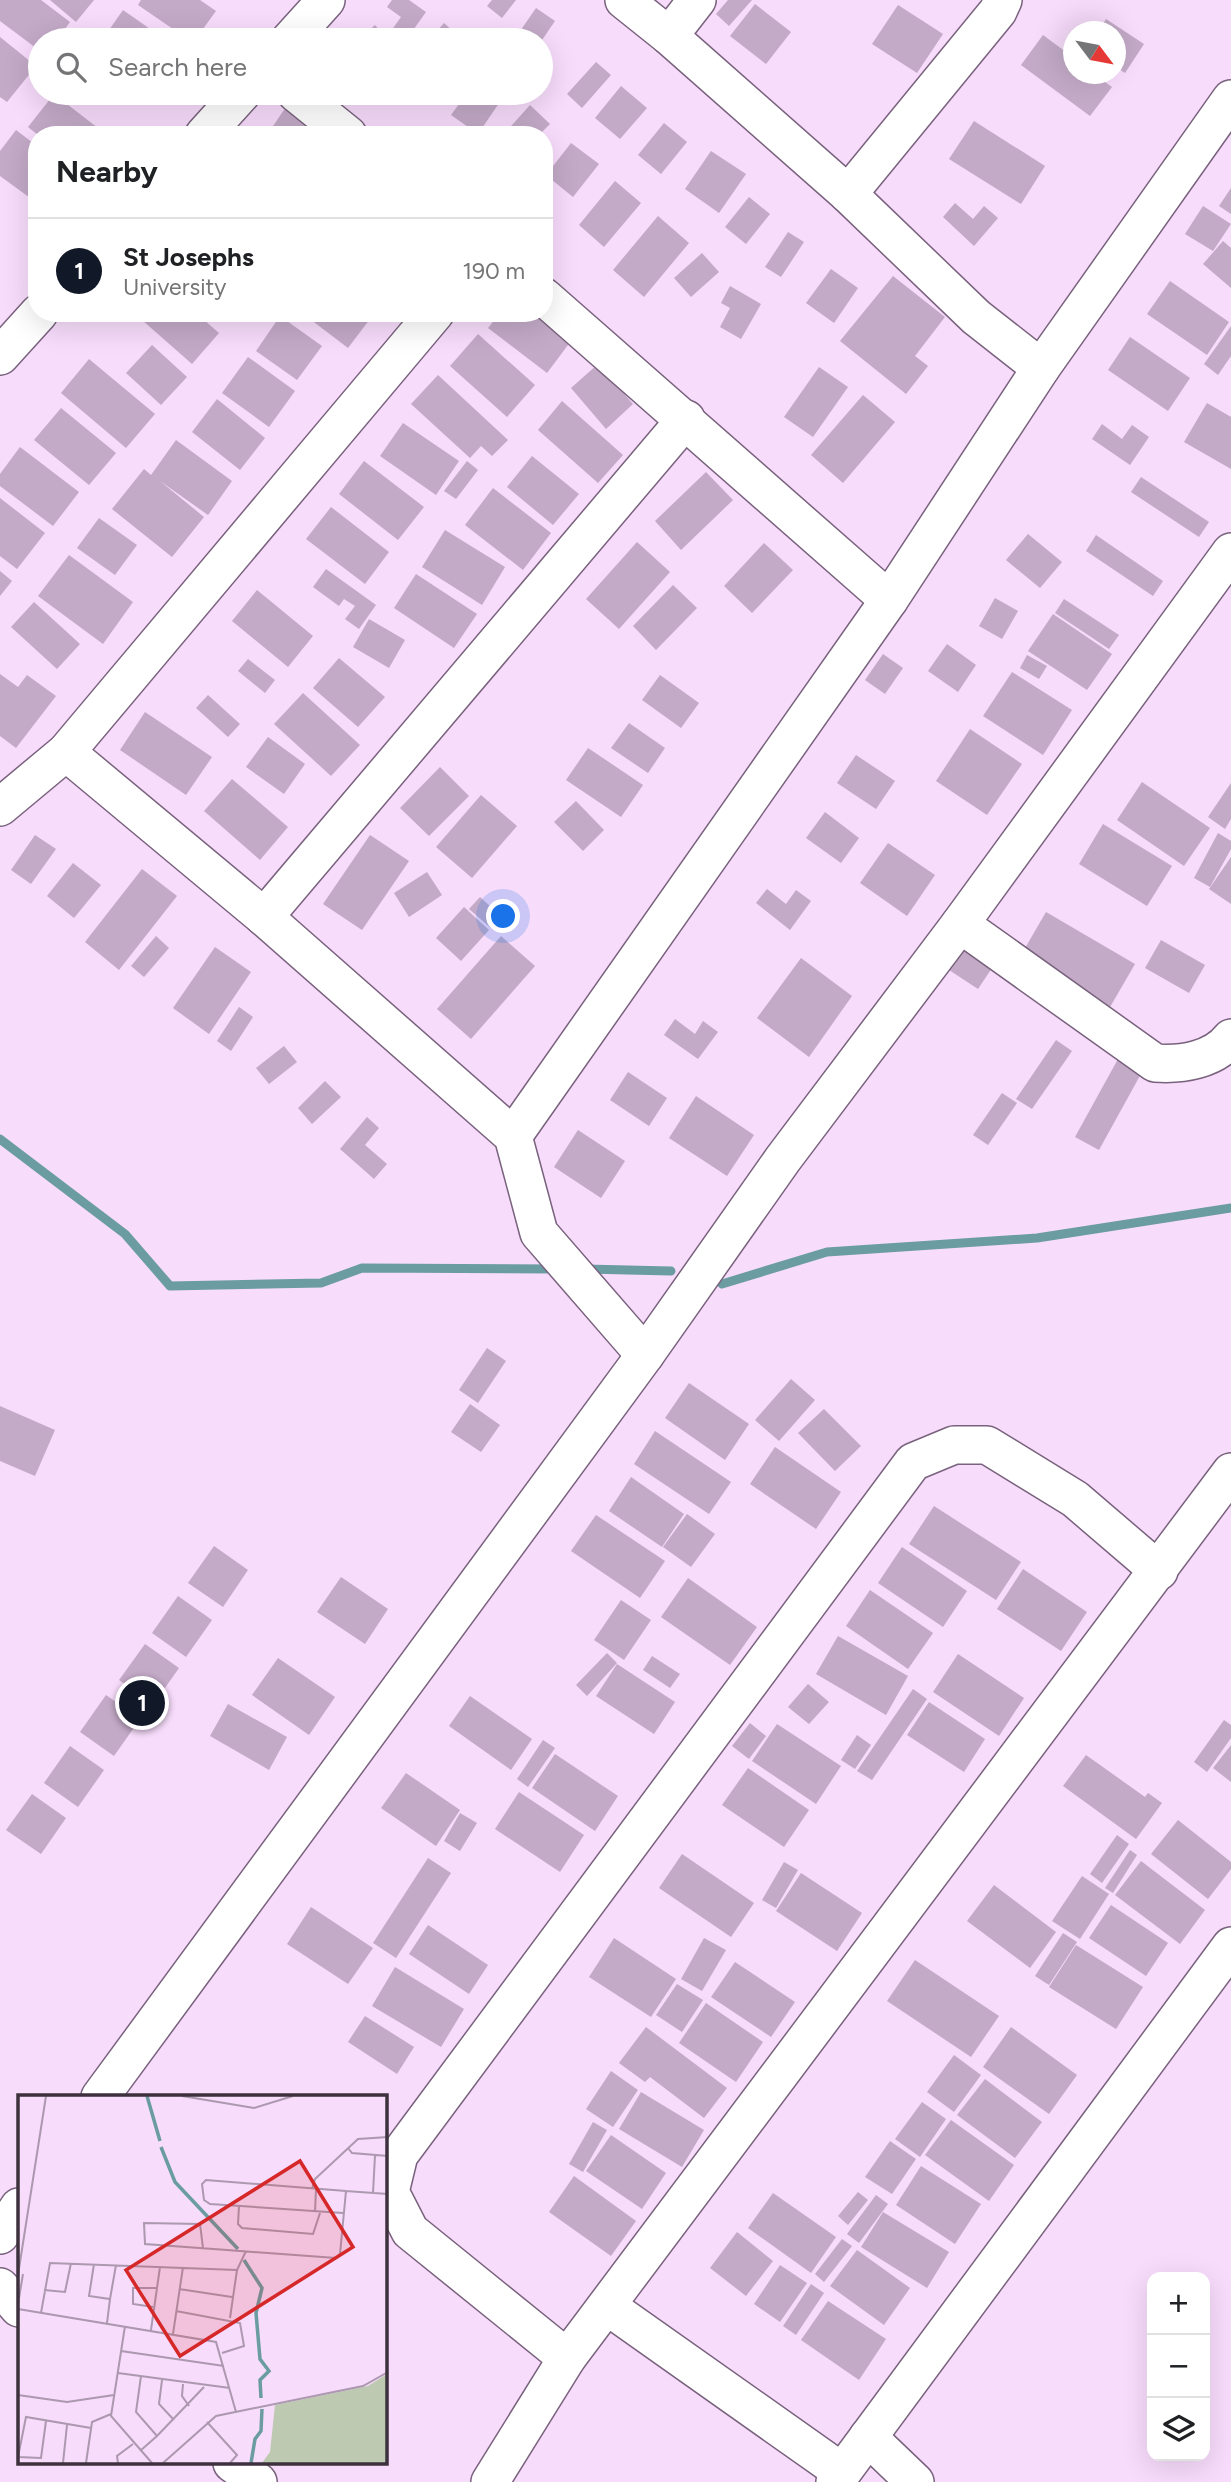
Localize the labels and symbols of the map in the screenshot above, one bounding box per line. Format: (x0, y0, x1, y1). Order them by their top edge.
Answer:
north arrow (1063, 21, 1126, 84)
your location (486, 899, 520, 933)
pin: 1 (119, 1677, 165, 1729)
inset map (18, 2095, 387, 2464)

